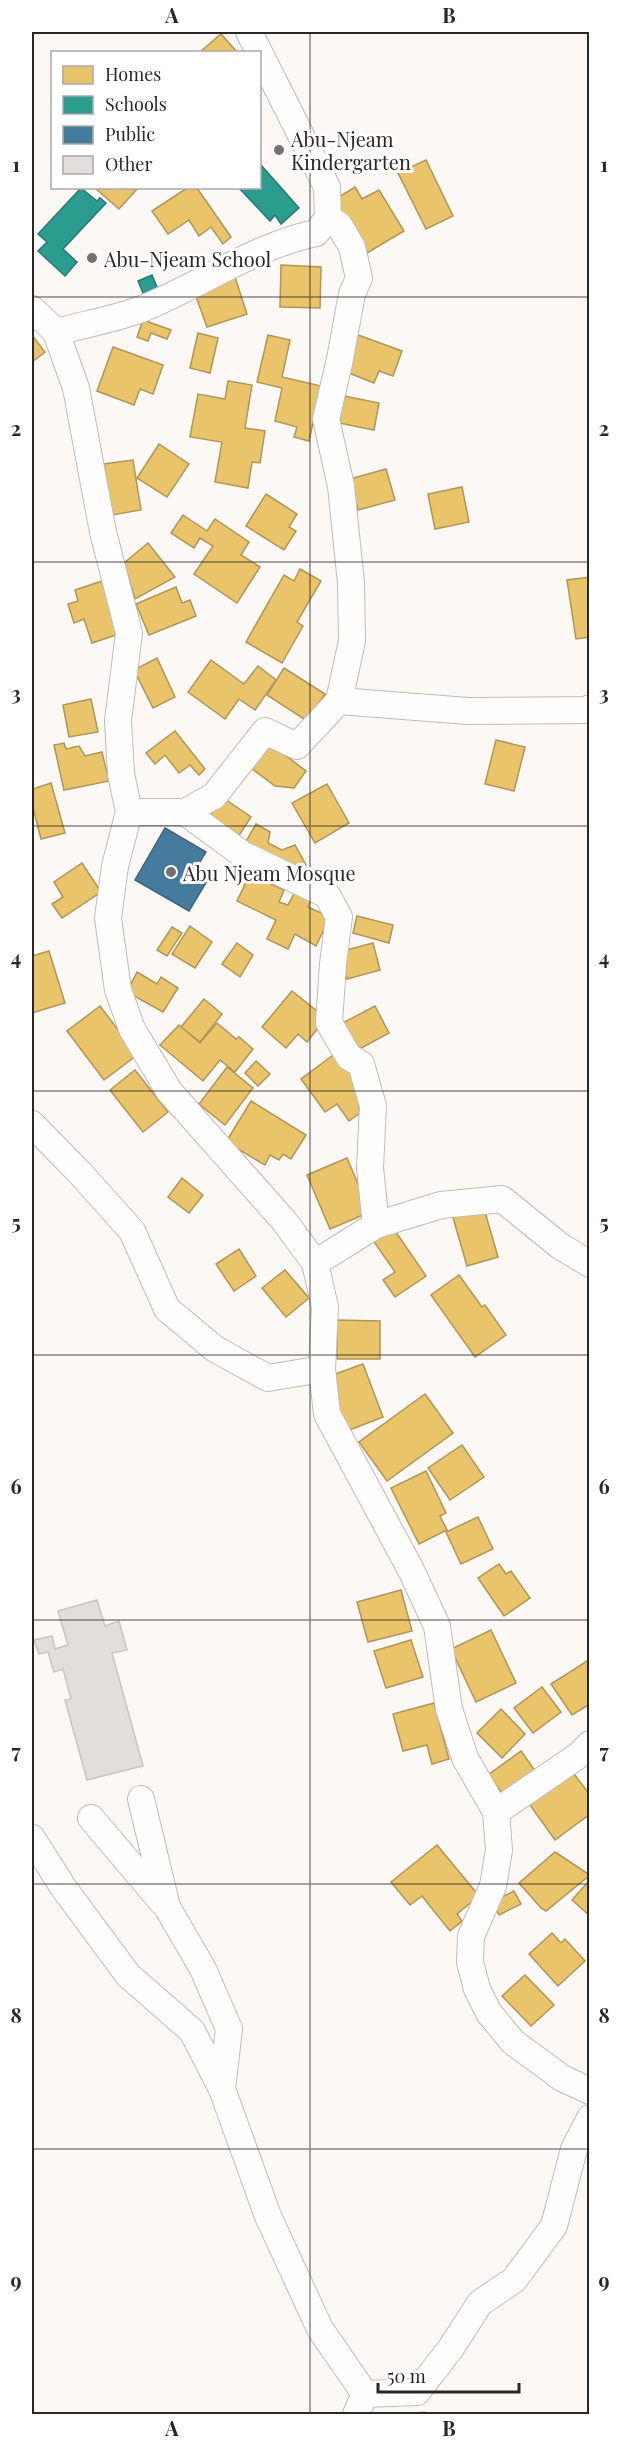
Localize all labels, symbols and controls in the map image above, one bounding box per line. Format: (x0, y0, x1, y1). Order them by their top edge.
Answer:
text: A (164, 1, 179, 28)
text: B (442, 1, 456, 28)
legend (51, 51, 261, 189)
text: Homes (105, 62, 161, 86)
text: Schools (105, 92, 167, 116)
text: Public (105, 122, 155, 146)
place label: Abu-Njeam Kindergarten (290, 125, 411, 175)
marker: Abu-Njeam Kindergarten (272, 143, 286, 157)
text: 1 (12, 150, 20, 177)
text: 1 (600, 150, 608, 177)
text: Other (105, 152, 152, 176)
place label: Abu-Njeam School (103, 245, 271, 272)
marker: Abu-Njeam School (85, 251, 99, 265)
text: 2 (11, 414, 21, 441)
text: 2 (599, 414, 609, 441)
text: 3 (11, 679, 21, 706)
text: 3 (599, 679, 609, 706)
place label: Abu Njeam Mosque (182, 859, 356, 886)
marker: Abu Njeam Mosque (164, 865, 178, 879)
text: 4 (11, 943, 21, 970)
text: 4 (599, 943, 609, 970)
text: 5 (11, 1208, 21, 1235)
text: 5 (599, 1208, 609, 1235)
text: 6 (10, 1472, 22, 1499)
text: 6 (598, 1472, 610, 1499)
text: 7 (11, 1737, 21, 1764)
text: 7 (599, 1737, 609, 1764)
text: 8 (10, 2001, 22, 2028)
text: 8 (598, 2001, 610, 2028)
text: 9 (10, 2266, 22, 2293)
text: 9 (598, 2266, 610, 2293)
scale bar (378, 2356, 519, 2394)
text: 50 m (387, 2364, 426, 2388)
text: A (164, 2414, 179, 2441)
text: B (442, 2414, 456, 2441)

